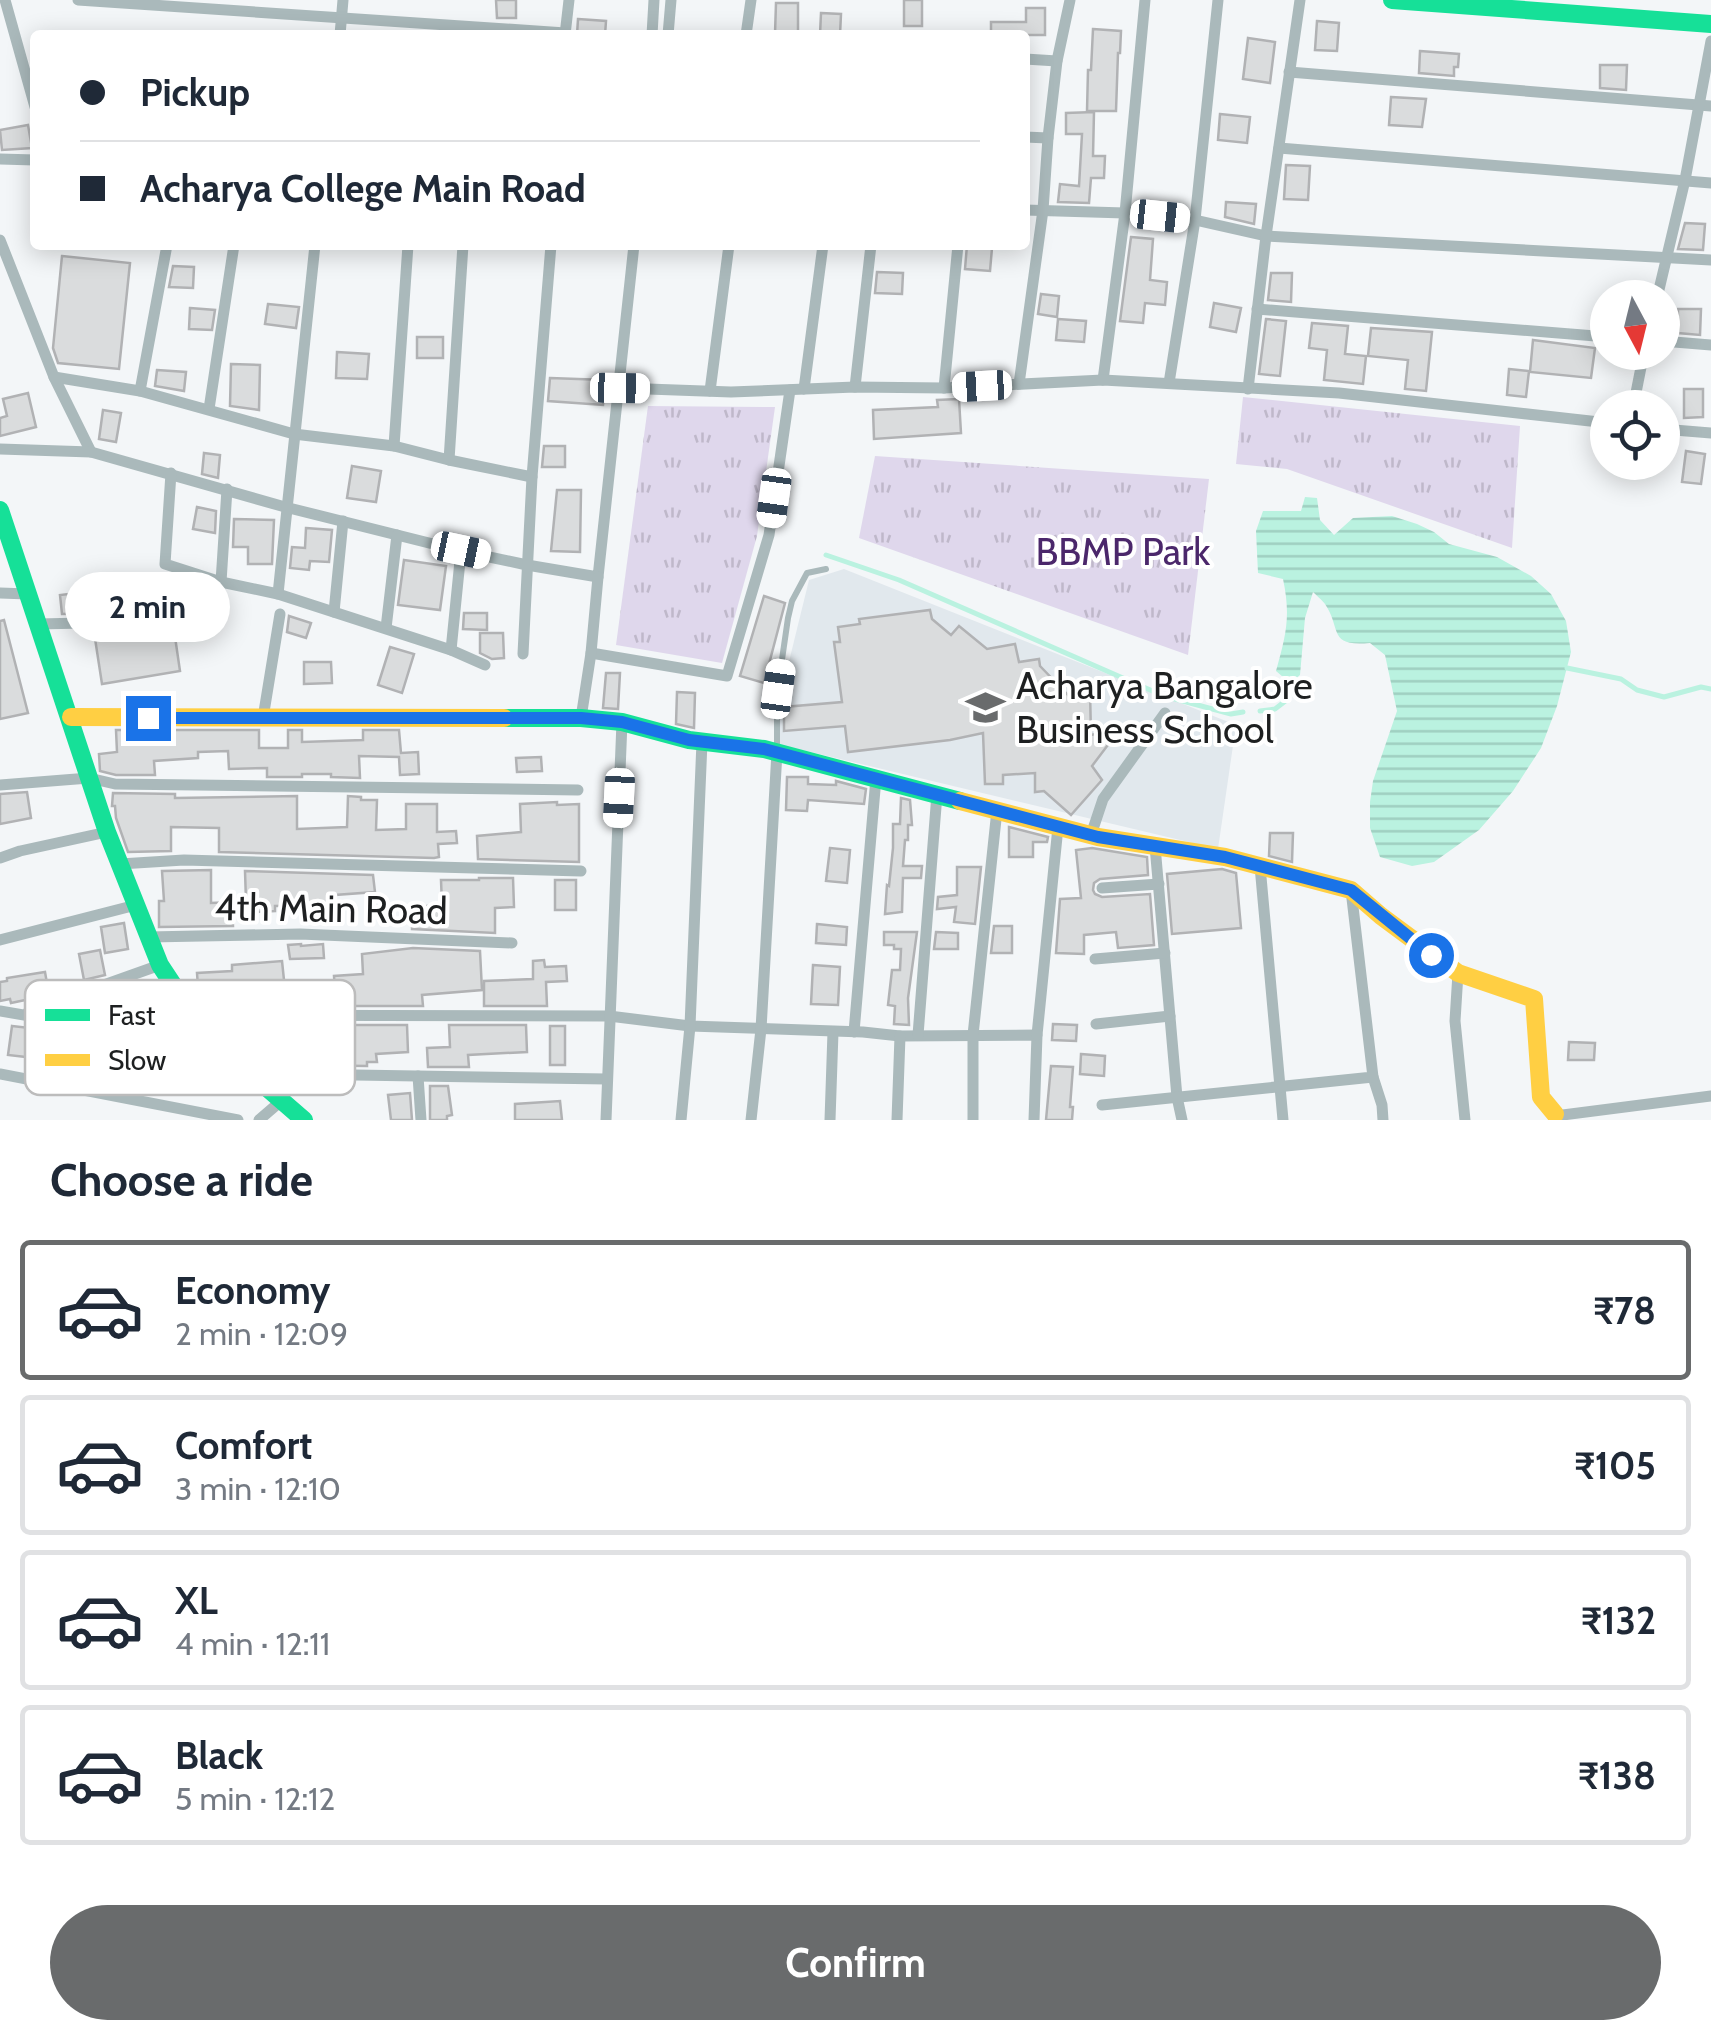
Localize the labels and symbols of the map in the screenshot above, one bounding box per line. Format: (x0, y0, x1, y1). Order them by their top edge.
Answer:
car (1129, 198, 1191, 234)
north arrow (1590, 280, 1680, 370)
car (951, 369, 1013, 403)
car (590, 372, 650, 404)
car (755, 466, 793, 530)
park label: BBMP Park (1036, 528, 1210, 575)
car (429, 529, 493, 571)
callout: 2 min (66, 573, 230, 643)
car (759, 657, 797, 721)
place label: Acharya Bangalore Business School (1016, 662, 1313, 753)
school or university icon: Acharya Bangalore Business School (965, 687, 1007, 729)
route end (126, 696, 171, 741)
car (602, 767, 636, 829)
street label: 4th Main Road (214, 883, 448, 934)
route start (1409, 933, 1454, 978)
legend (25, 980, 355, 1095)
text: Fast (108, 998, 156, 1032)
text: Slow (108, 1043, 166, 1077)

